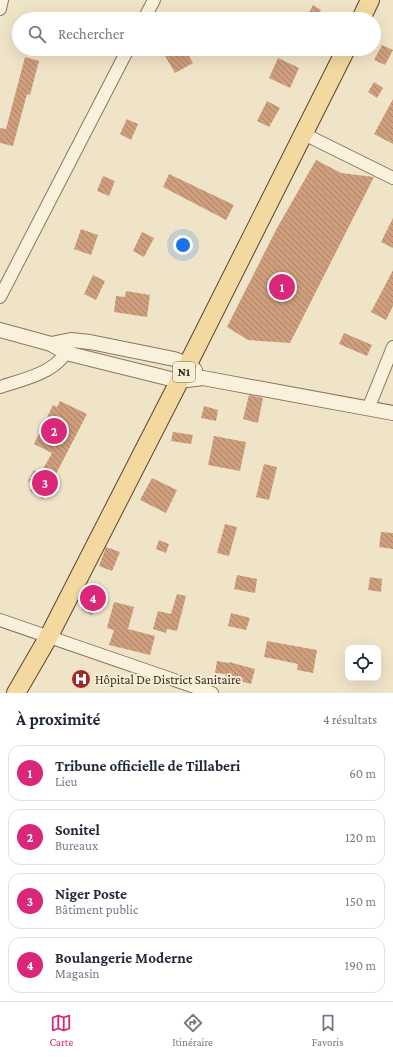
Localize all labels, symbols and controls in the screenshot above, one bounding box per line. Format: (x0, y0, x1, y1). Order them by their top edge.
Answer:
search box (12, 12, 381, 56)
icon: search (26, 23, 48, 45)
text: Rechercher (58, 26, 125, 42)
your location (173, 235, 193, 255)
pin: 1 (269, 272, 295, 302)
road number: N1 (173, 362, 195, 382)
pin: 2 (41, 416, 67, 446)
pin: 3 (32, 468, 58, 498)
pin: 4 (80, 583, 106, 613)
map controls (345, 645, 381, 681)
button: locate (345, 645, 381, 681)
hospital icon: Hôpital De District Sanitaire (70, 668, 92, 690)
place label: Hôpital De District Sanitaire (95, 672, 241, 687)
text: À proximité (16, 710, 100, 729)
text: 4 résultats (323, 712, 377, 727)
text: Tribune officielle de Tillaberi (55, 758, 240, 774)
text: 1 (28, 766, 32, 781)
text: 60 m (349, 766, 376, 781)
text: Lieu (55, 774, 78, 789)
text: Sonitel (55, 822, 100, 838)
text: 2 (27, 830, 33, 845)
text: 120 m (345, 830, 376, 845)
text: Bureaux (55, 838, 98, 853)
text: Niger Poste (55, 886, 127, 902)
text: 3 (27, 894, 33, 909)
text: 150 m (345, 894, 376, 909)
text: Bâtiment public (55, 902, 138, 917)
text: Boulangerie Moderne (55, 950, 193, 966)
text: 4 (26, 958, 34, 973)
text: 190 m (345, 958, 376, 973)
text: Magasin (55, 966, 100, 981)
tab: Carte (49, 1012, 73, 1048)
tab: Itinéraire (172, 1012, 213, 1048)
tab: Favoris (312, 1012, 344, 1048)

